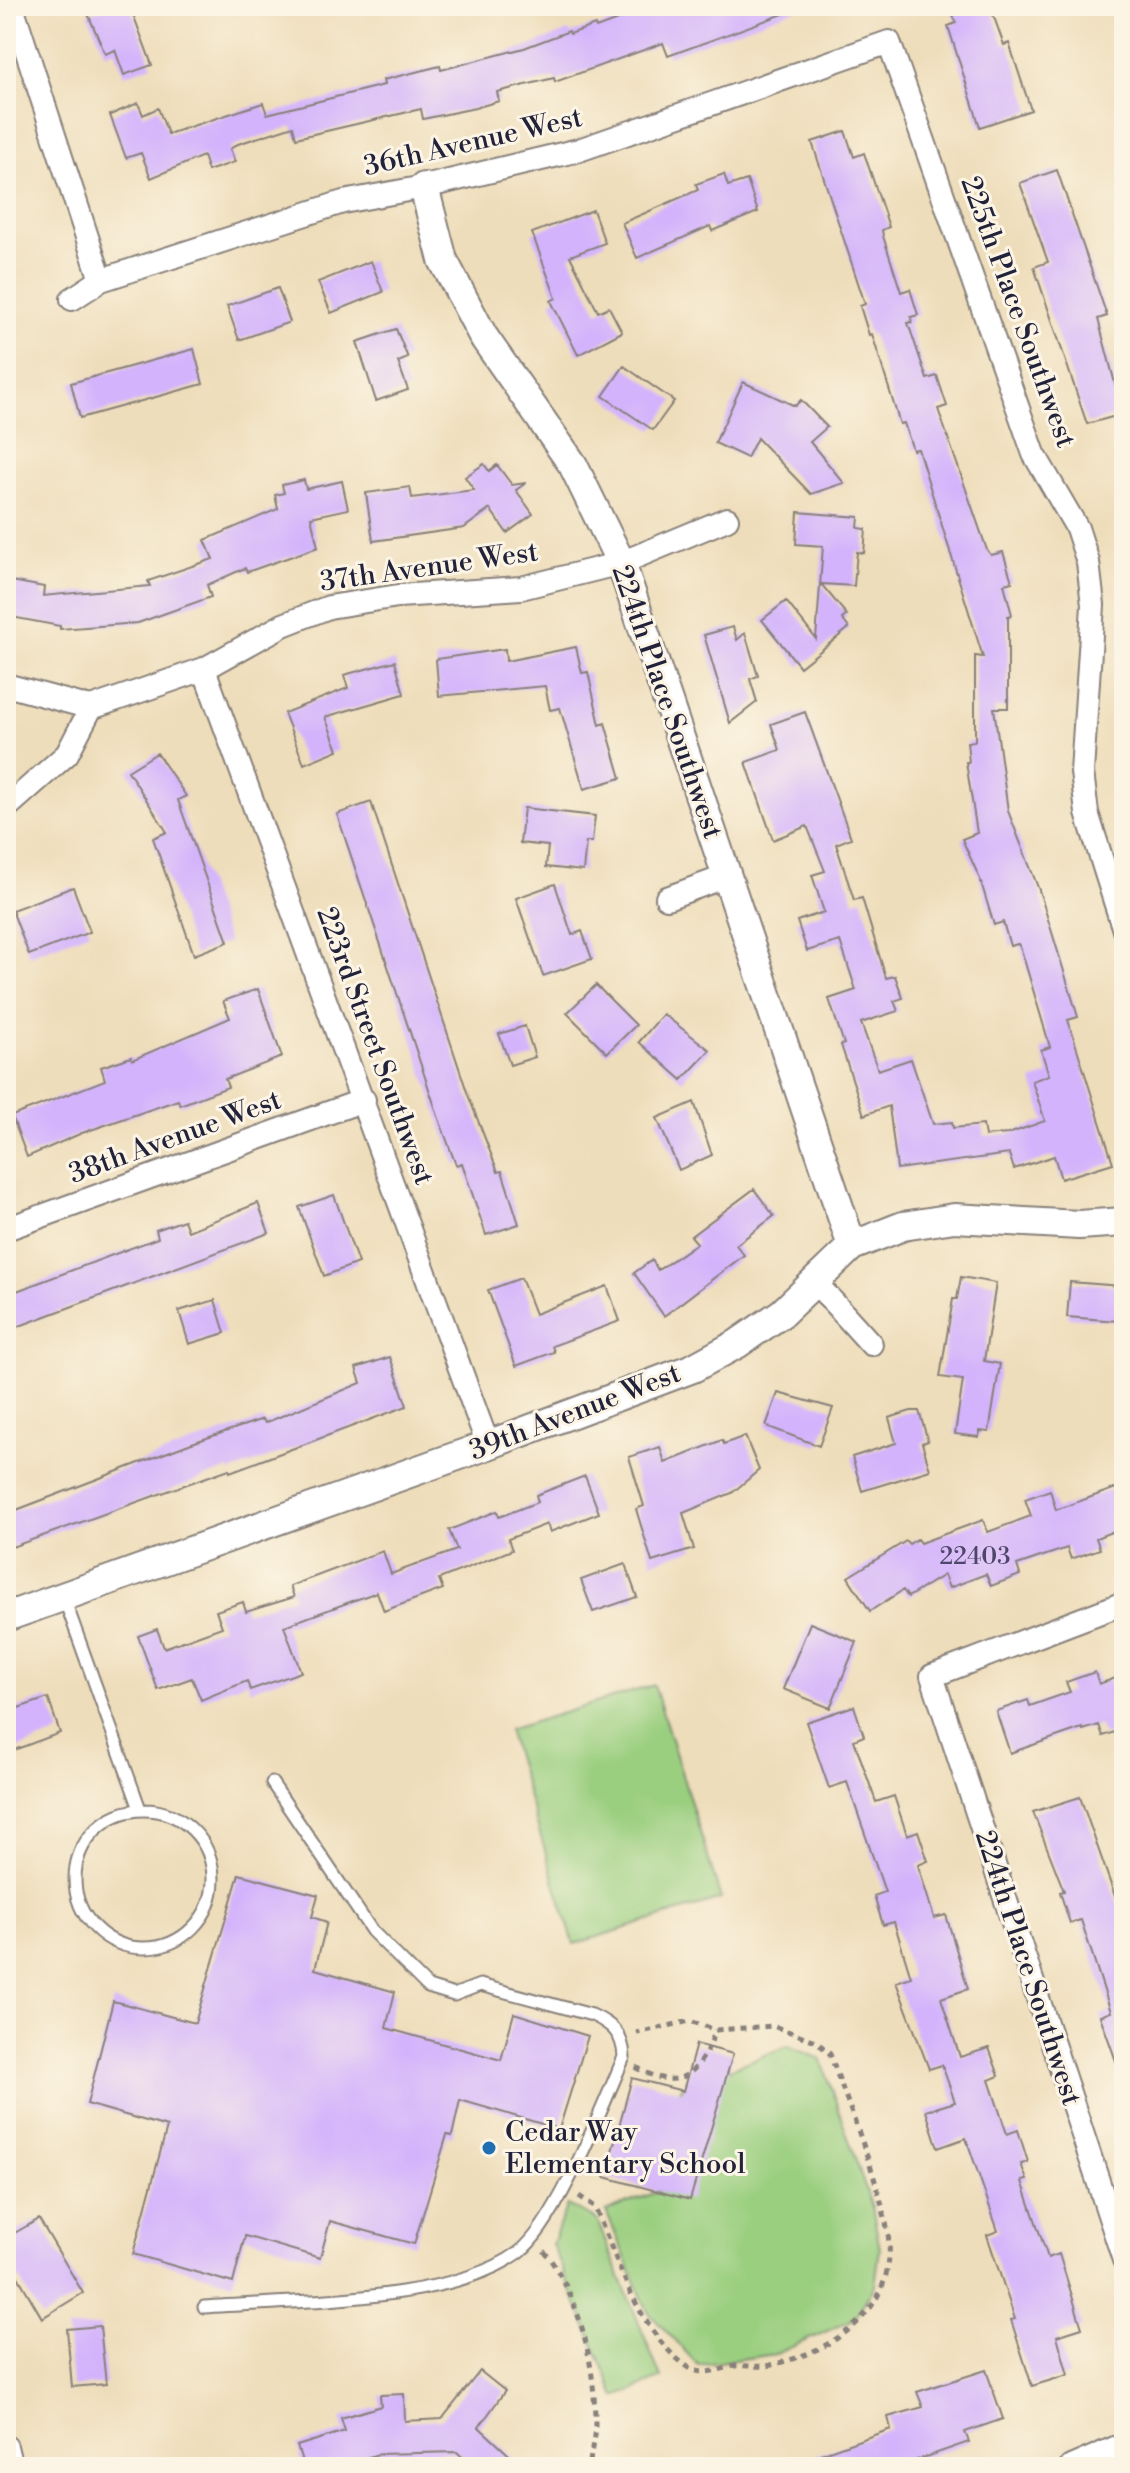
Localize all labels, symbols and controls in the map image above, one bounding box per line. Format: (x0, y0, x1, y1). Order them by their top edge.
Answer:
street label: 36th Avenue West (360, 100, 586, 184)
street label: 225th Place Southwest (953, 172, 1083, 452)
street label: 37th Avenue West (318, 534, 540, 600)
street label: 224th Place Southwest (604, 560, 730, 844)
street label: 223rd Street Southwest (308, 902, 442, 1190)
street label: 38th Avenue West (64, 1082, 286, 1192)
street label: 39th Avenue West (464, 1356, 686, 1468)
house number: 22403 (940, 1542, 1011, 1572)
street label: 224th Place Southwest (967, 1826, 1089, 2110)
place label: Cedar Way Elementary School (505, 2115, 746, 2182)
marker: Cedar Way Elementary School (480, 2139, 498, 2157)

